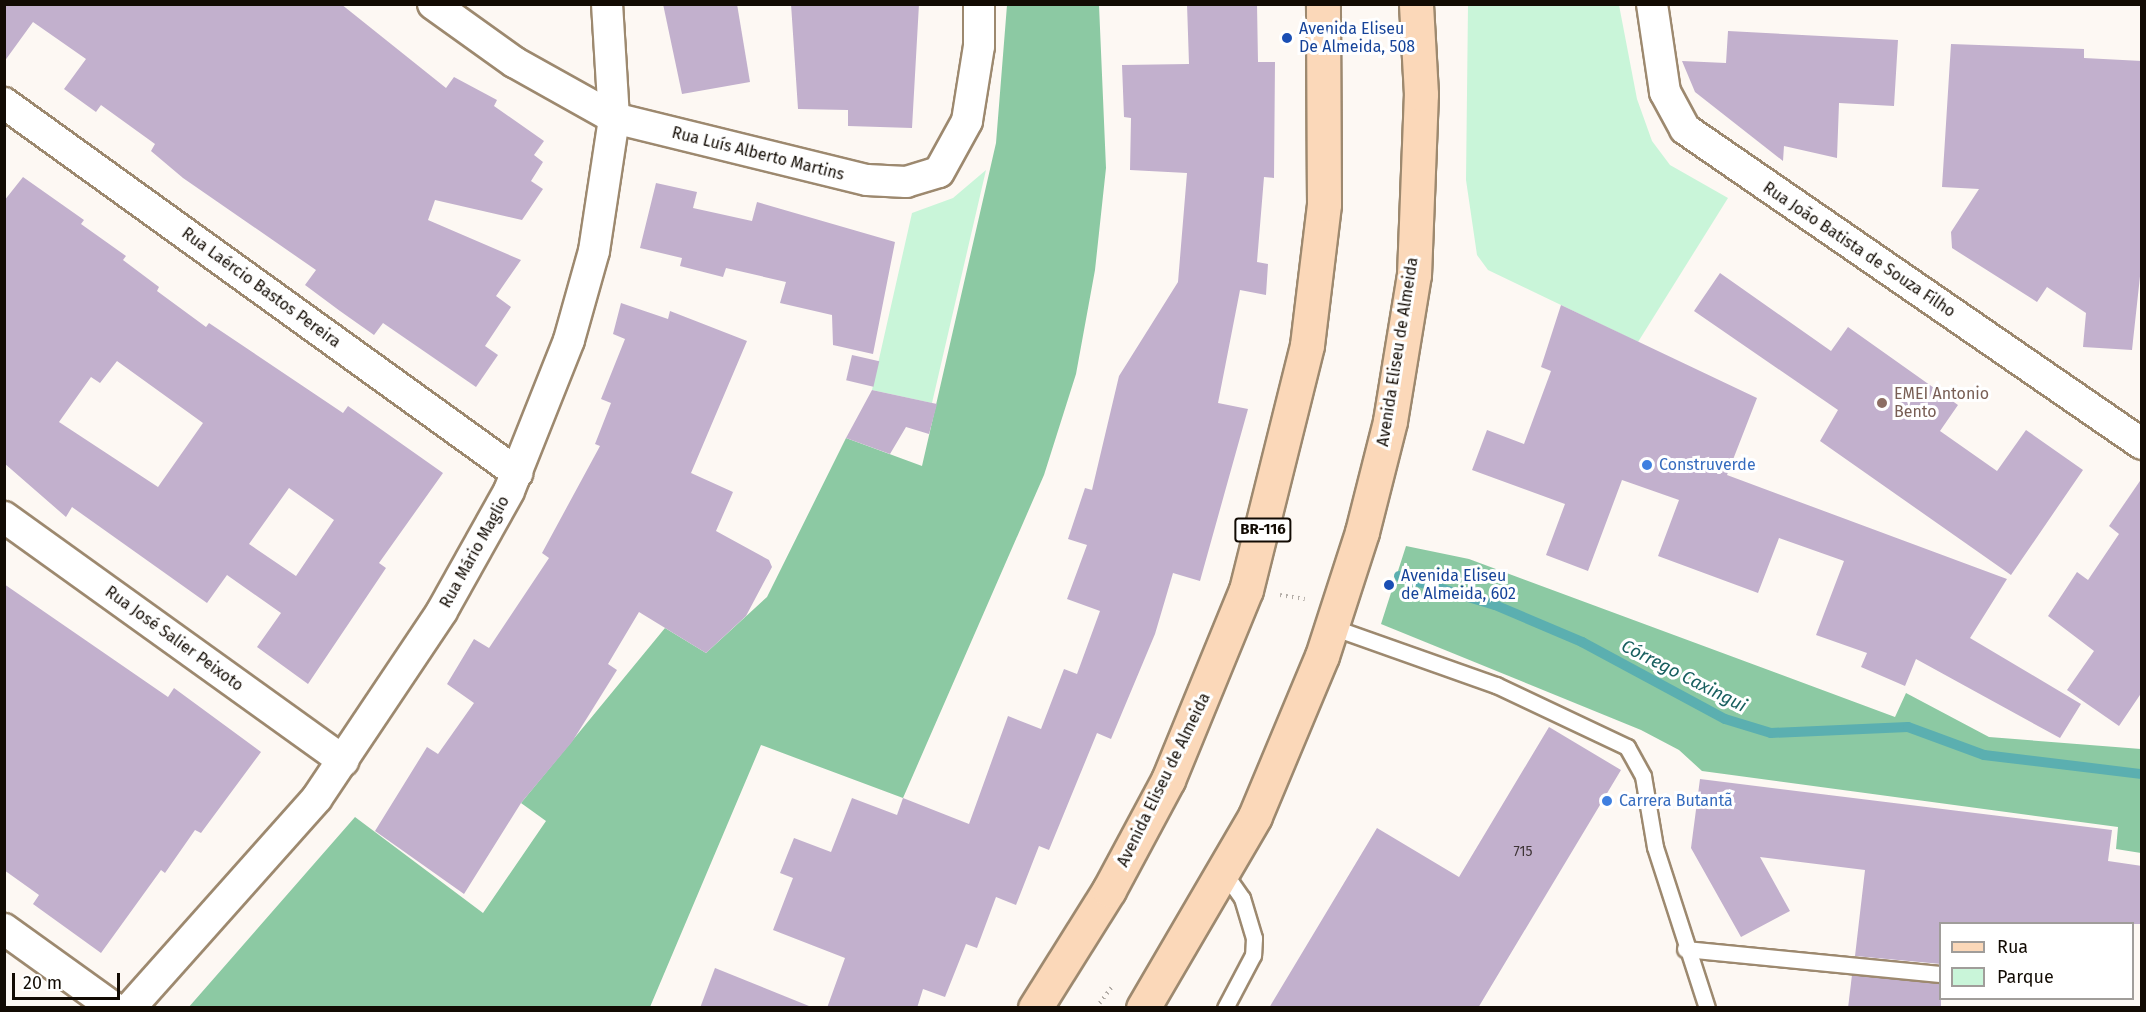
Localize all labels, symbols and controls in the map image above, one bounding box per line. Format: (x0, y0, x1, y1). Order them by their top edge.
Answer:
place label: Avenida Eliseu De Almeida, 508 (1299, 19, 1415, 57)
marker: Avenida Eliseu De Almeida, 508 (1280, 31, 1294, 45)
street label: Rua Luís Alberto Martins (670, 123, 846, 185)
street label: Rua João Batista de Souza Filho (1759, 178, 1959, 322)
street label: Rua Laércio Bastos Pereira (178, 224, 344, 352)
street label: Avenida Eliseu de Almeida (1374, 256, 1422, 448)
place label: EMEI Antonio Bento (1894, 384, 1989, 422)
marker: EMEI Antonio Bento (1875, 396, 1889, 410)
place label: Construverde (1659, 455, 1756, 475)
marker: Construverde (1640, 458, 1654, 472)
street label: Rua Mário Maglio (436, 493, 514, 611)
road number: BR-116 (1233, 518, 1293, 542)
place label: Avenida Eliseu de Almeida, 602 (1401, 566, 1516, 604)
marker: Avenida Eliseu de Almeida, 602 (1382, 578, 1396, 592)
street label: Rua José Salier Peixoto (101, 582, 247, 696)
water label: Córrego Caxingui (1618, 635, 1750, 717)
street label: Avenida Eliseu de Almeida (1113, 690, 1215, 870)
place label: Carrera Butantã (1619, 791, 1733, 811)
marker: Carrera Butantã (1600, 794, 1614, 808)
house number: 715 (1513, 844, 1533, 860)
legend (1939, 922, 2134, 1000)
text: Rua (1997, 936, 2028, 958)
scale bar (15, 961, 123, 999)
text: Parque (1997, 966, 2054, 988)
text: 20 m (23, 972, 62, 994)

